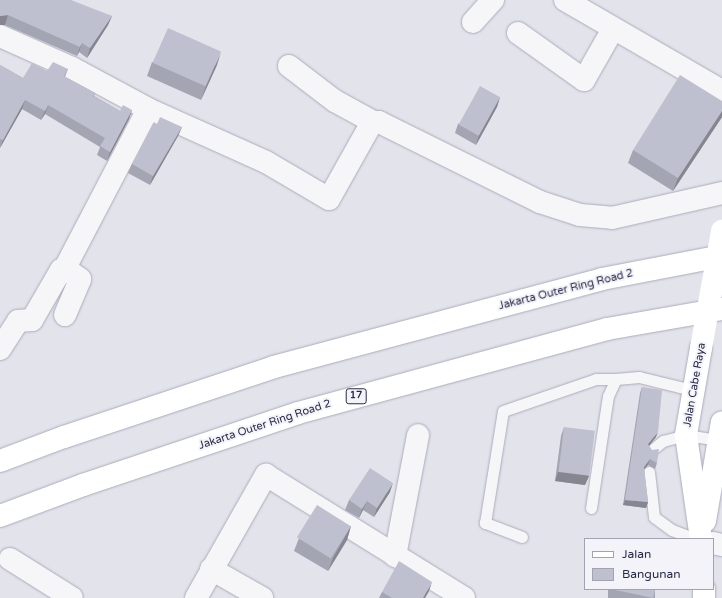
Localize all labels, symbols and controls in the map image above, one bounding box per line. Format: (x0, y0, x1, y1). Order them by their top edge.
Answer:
street label: Jakarta Outer Ring Road 2 (497, 267, 635, 313)
street label: Jalan Cabe Raya (681, 342, 709, 428)
road number: 17 (345, 388, 367, 404)
street label: Jakarta Outer Ring Road 2 (197, 397, 333, 453)
legend (584, 538, 714, 590)
text: Jalan (622, 547, 651, 561)
text: Bangunan (622, 567, 681, 581)

